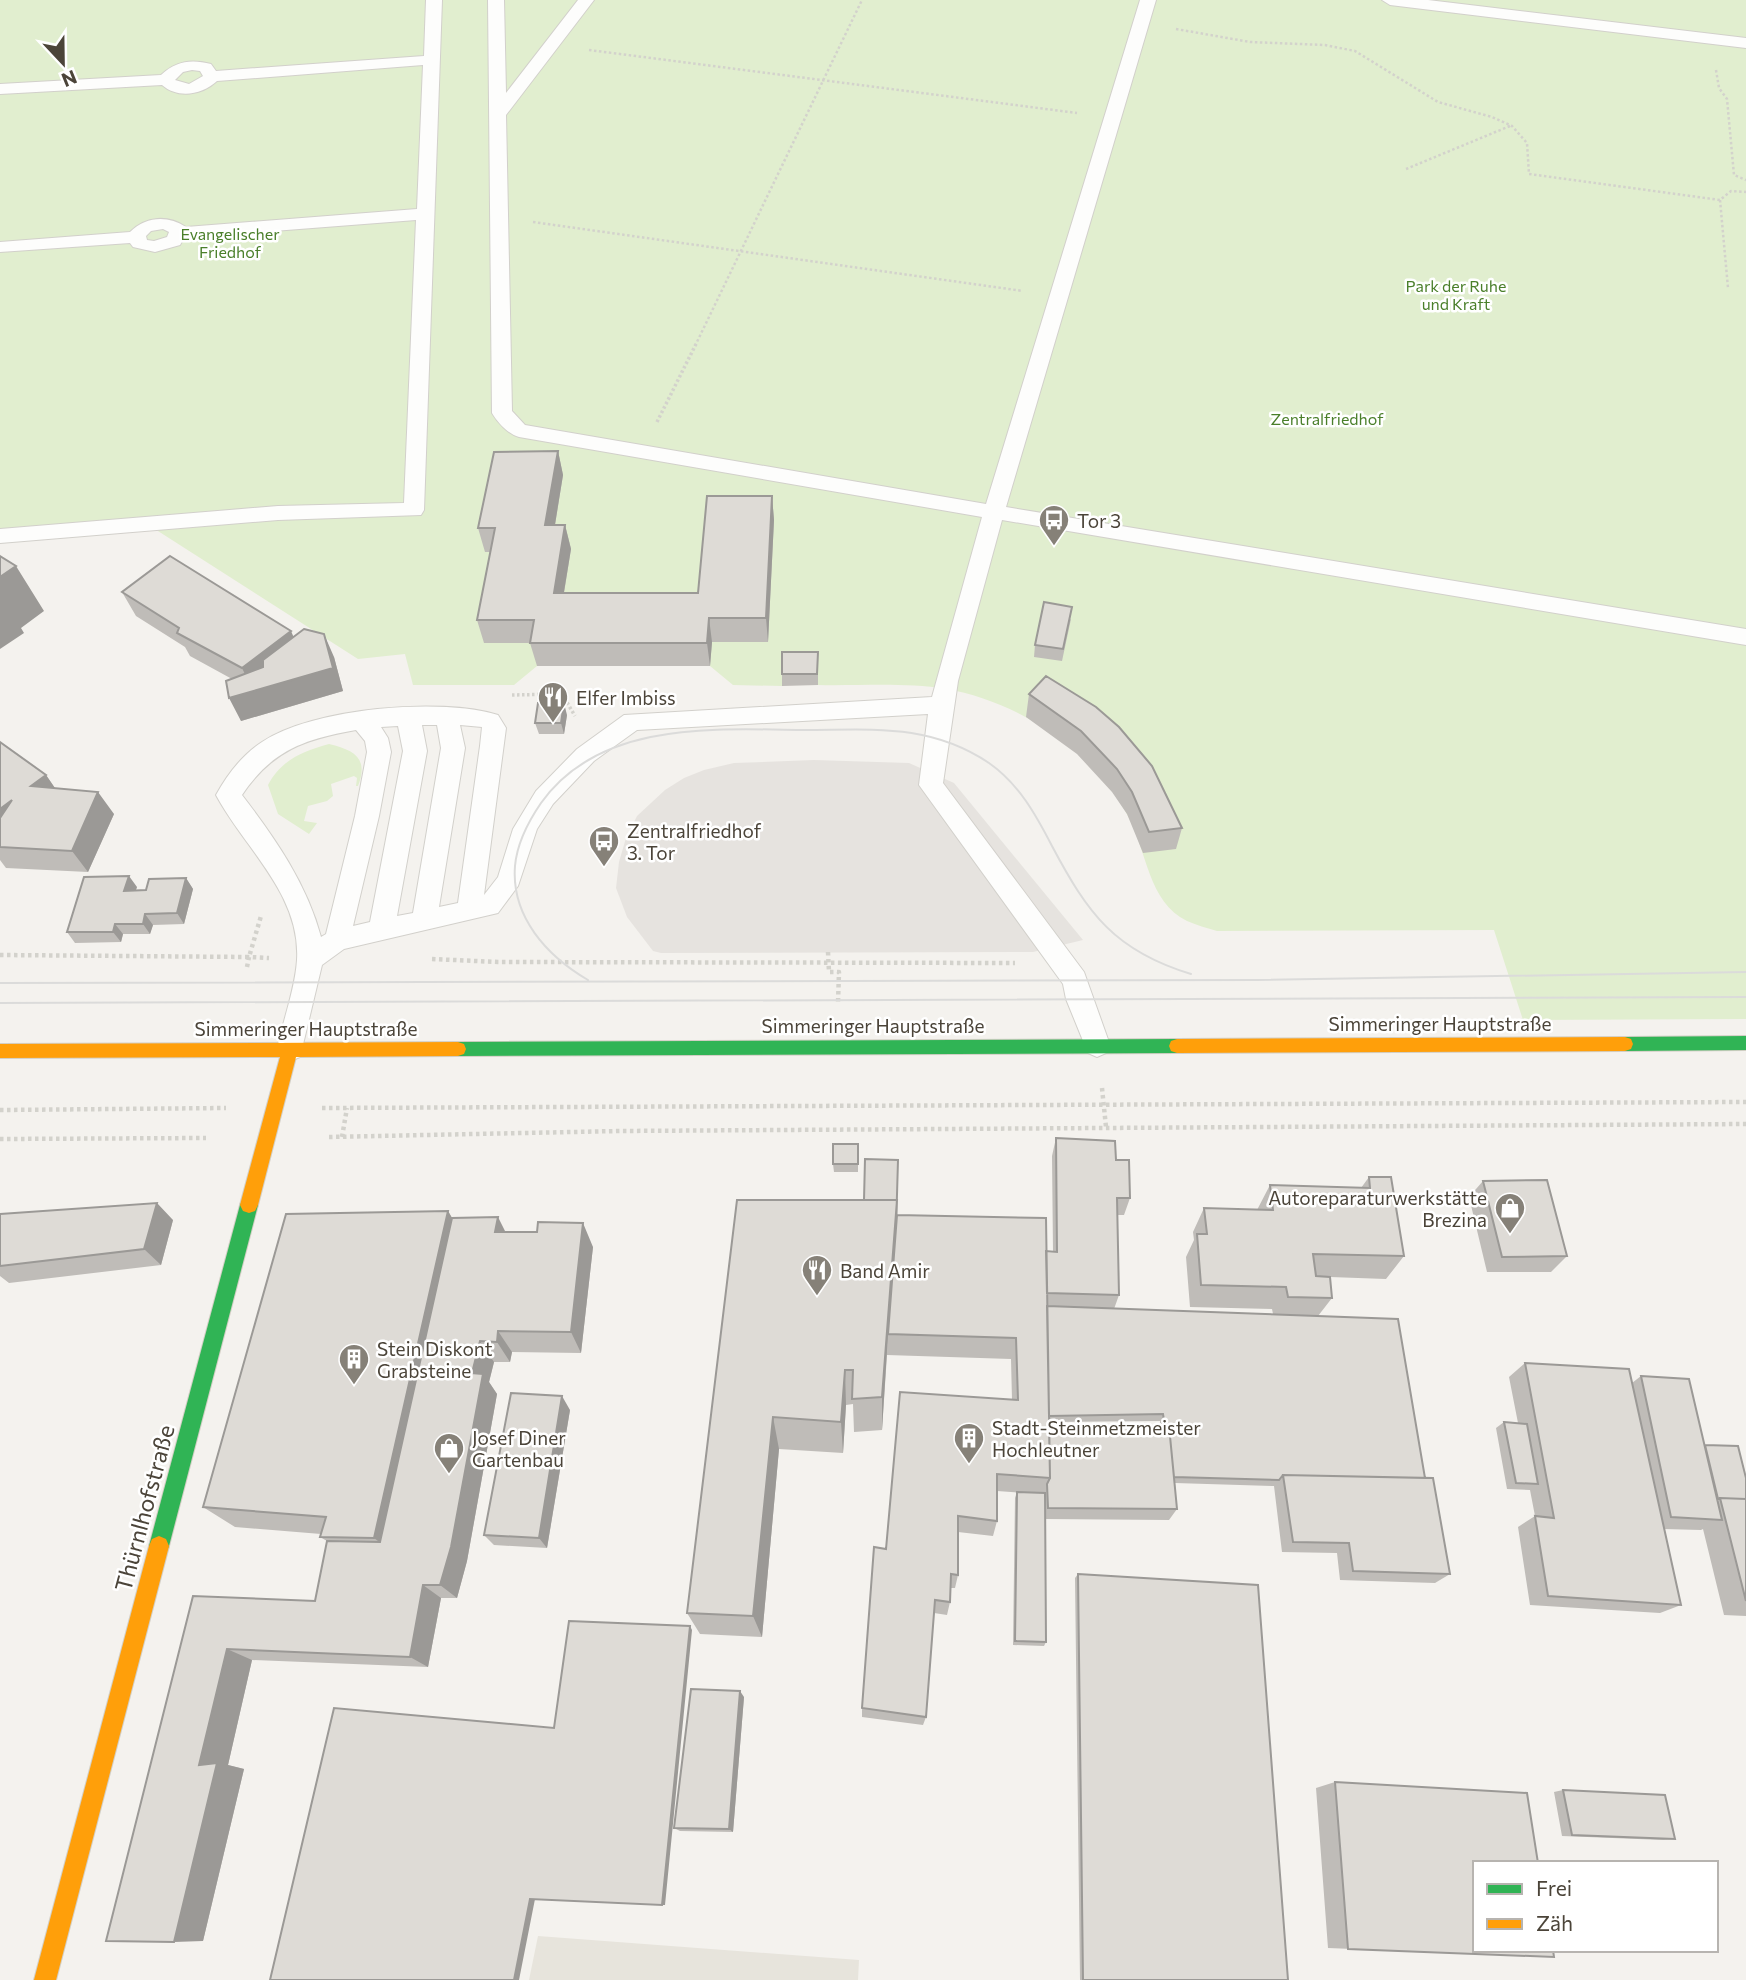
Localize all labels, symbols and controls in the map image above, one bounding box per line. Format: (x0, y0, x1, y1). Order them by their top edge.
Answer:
north arrow (28, 28, 98, 98)
text: N (59, 66, 80, 93)
park label: Evangelischer Friedhof (180, 224, 280, 261)
park label: Park der Ruhe und Kraft (1406, 276, 1506, 313)
park label: Zentralfriedhof (1270, 409, 1384, 428)
bus stop icon: Tor 3 (1037, 503, 1071, 547)
place label: Tor 3 (1077, 509, 1121, 532)
restaurant icon: Elfer Imbiss (536, 680, 570, 724)
place label: Elfer Imbiss (576, 686, 676, 709)
place label: Zentralfriedhof 3. Tor (627, 819, 762, 864)
bus stop icon: Zentralfriedhof 3. Tor (587, 824, 621, 868)
street label: Simmeringer Hauptstraße (1329, 1012, 1551, 1035)
street label: Simmeringer Hauptstraße (762, 1014, 984, 1037)
street label: Simmeringer Hauptstraße (195, 1017, 417, 1040)
place label: Autoreparaturwerkstätte Brezina (1268, 1186, 1487, 1231)
shop icon: Autoreparaturwerkstätte Brezina (1493, 1191, 1527, 1235)
restaurant icon: Band Amir (800, 1253, 834, 1297)
place label: Band Amir (840, 1259, 930, 1282)
place label: Stein Diskont Grabsteine (377, 1337, 493, 1382)
building icon: Stein Diskont Grabsteine (337, 1342, 371, 1386)
place label: Stadt-Steinmetzmeister Hochleutner (992, 1416, 1201, 1461)
building icon: Stadt-Steinmetzmeister Hochleutner (952, 1421, 986, 1465)
street label: Thürnlhofstraße (108, 1422, 180, 1594)
place label: Josef Diner Gartenbau (472, 1426, 566, 1471)
shop icon: Josef Diner Gartenbau (432, 1431, 466, 1475)
legend (1473, 1861, 1718, 1952)
text: Frei (1536, 1875, 1572, 1900)
text: Zäh (1536, 1910, 1573, 1935)

